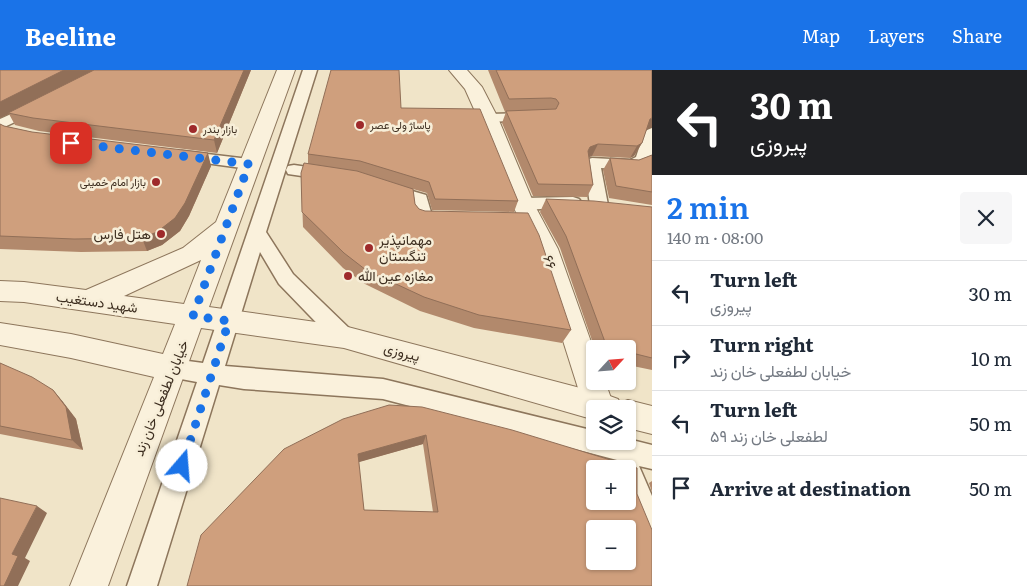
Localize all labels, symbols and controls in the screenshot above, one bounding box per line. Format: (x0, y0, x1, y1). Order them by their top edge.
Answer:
text: Beeline (25, 18, 116, 53)
text: Map (802, 22, 840, 49)
text: Layers (868, 22, 924, 49)
text: Share (952, 22, 1002, 49)
text: 30 m (750, 78, 833, 130)
icon: left (667, 90, 732, 155)
place label: پاساژ ولی عصر (369, 116, 431, 133)
marker: پاساژ ولی عصر (354, 119, 366, 131)
place label: بازار بندر (202, 120, 237, 136)
pin (50, 122, 92, 164)
marker: بازار بندر (187, 123, 199, 135)
text: پیروزی (750, 125, 807, 158)
icon: arrive (57, 129, 85, 157)
place label: بازار امام خمینی (80, 173, 146, 190)
marker: بازار امام خمینی (150, 176, 162, 188)
text: 2 min (667, 184, 749, 228)
button: close (960, 192, 1012, 244)
place label: هتل فارس (93, 223, 151, 243)
text: 140 m · 08:00 (667, 225, 763, 249)
marker: هتل فارس (155, 228, 167, 240)
place label: مهمانپذیر تنگستان (378, 229, 432, 265)
marker: مهمانپذیر تنگستان (363, 242, 375, 254)
street label: ۶۶ (539, 252, 563, 272)
place label: مغازه عین الله (358, 265, 434, 285)
text: Turn left (710, 265, 797, 293)
marker: مغازه عین الله (342, 270, 354, 282)
icon: left (667, 279, 695, 307)
text: 30 m (968, 279, 1012, 307)
street label: شهید دستغیب (55, 285, 139, 317)
text: پیروزی (710, 293, 752, 317)
text: Turn right (710, 330, 814, 358)
street label: خیابان لطفعلی خان زند (128, 337, 192, 459)
street label: پیروزی (382, 337, 423, 366)
north arrow (586, 340, 636, 390)
map controls (586, 340, 636, 570)
icon: right (667, 344, 695, 372)
text: 10 m (971, 344, 1012, 372)
text: خیابان لطفعلی خان زند (710, 358, 851, 382)
text: Turn left (710, 395, 797, 423)
button: layers (586, 400, 636, 450)
icon: left (667, 409, 695, 437)
text: 50 m (969, 409, 1012, 437)
text: لطفعلی خان زند ۵۹ (710, 423, 828, 447)
position arrow (155, 439, 207, 491)
button: + (586, 460, 636, 510)
icon: arrive (667, 474, 695, 502)
text: Arrive at destination (710, 474, 911, 502)
text: 50 m (969, 474, 1012, 502)
button: − (586, 520, 636, 570)

